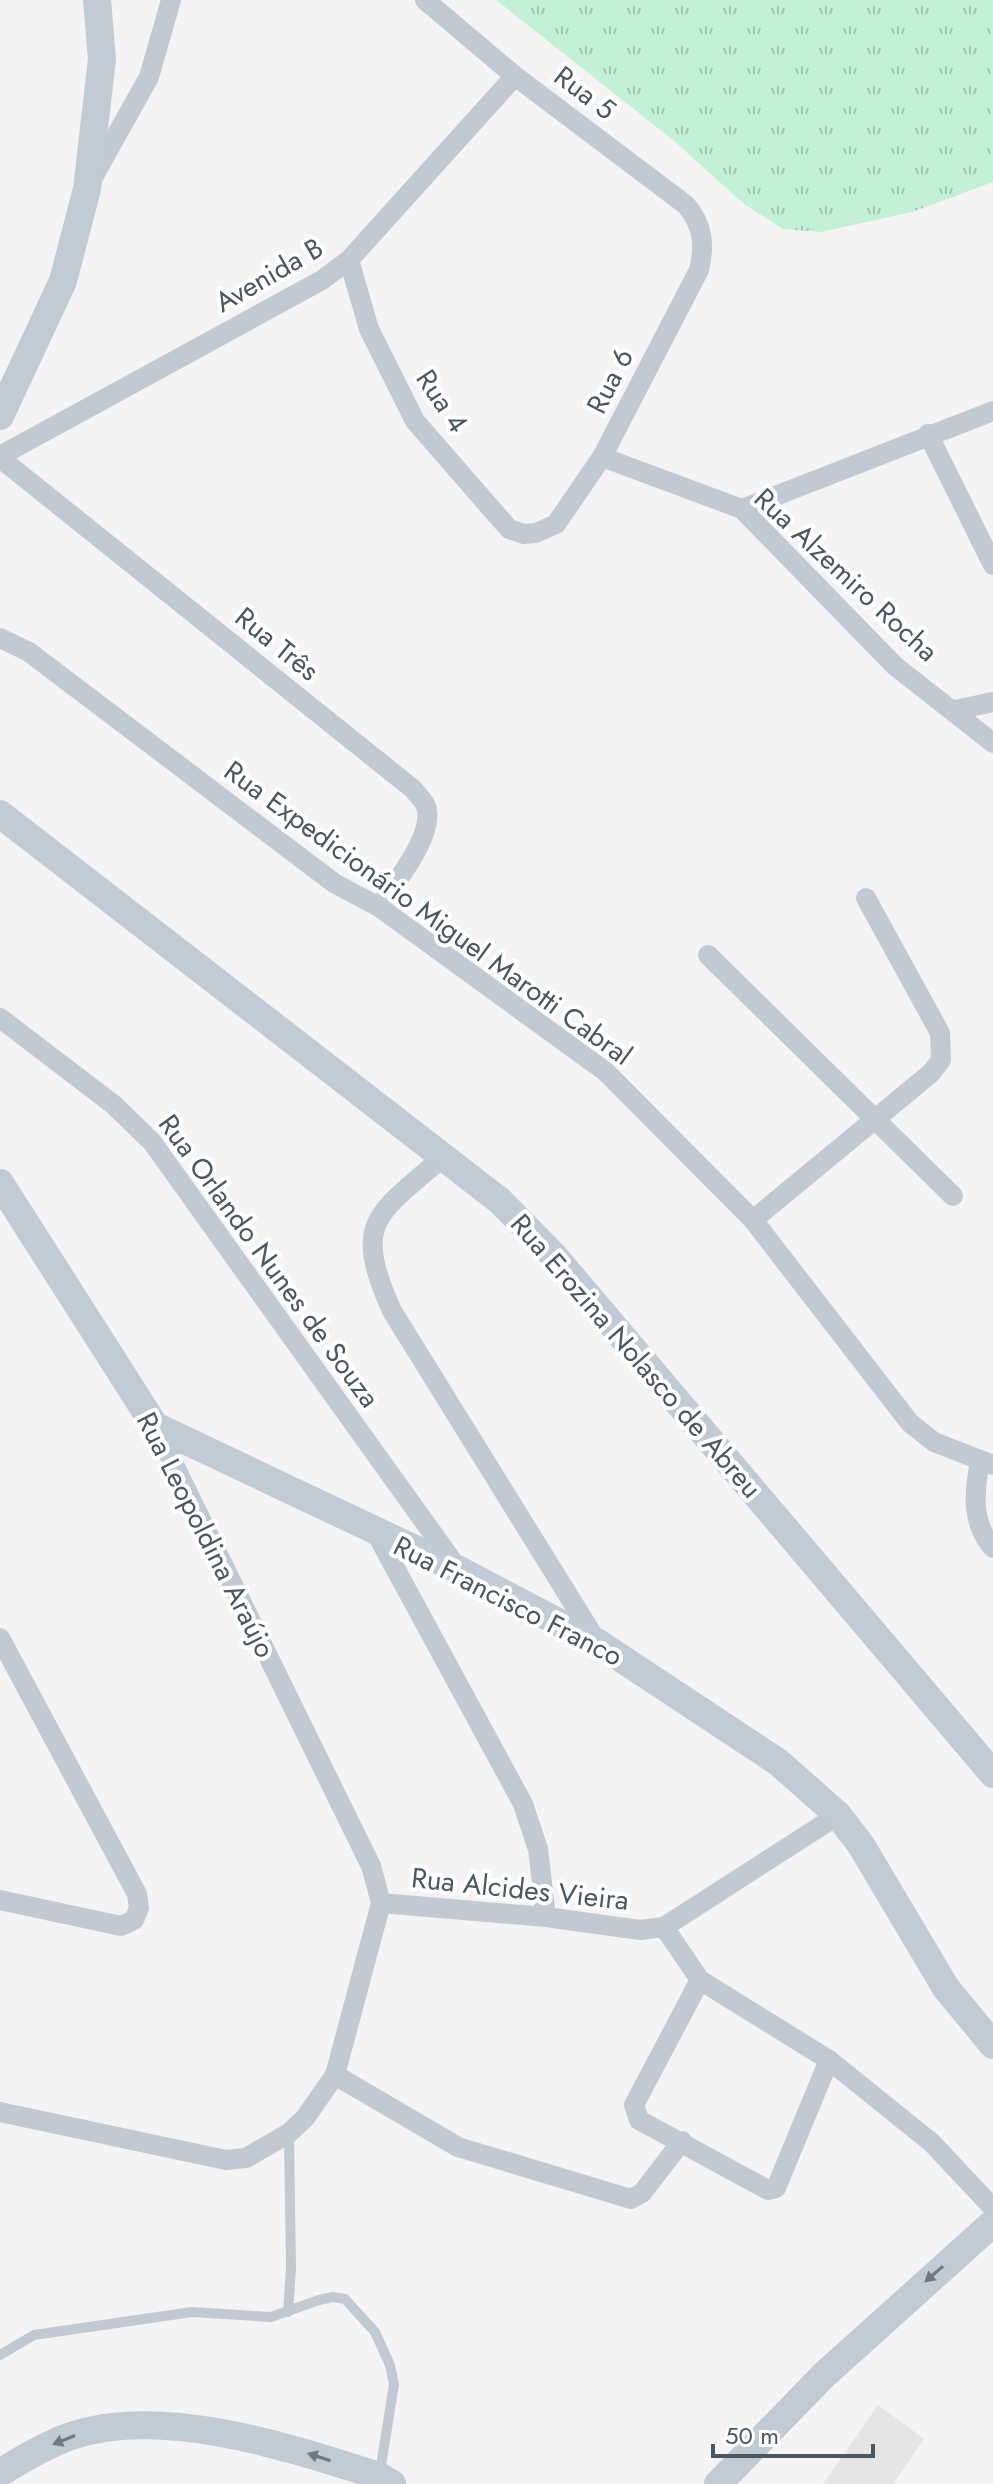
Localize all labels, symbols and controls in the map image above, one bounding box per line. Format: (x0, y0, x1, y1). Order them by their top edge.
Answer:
street label: Rua 5 (545, 56, 625, 130)
street label: Avenida B (207, 228, 331, 322)
street label: Rua 6 (576, 341, 644, 421)
street label: Rua 4 (406, 361, 478, 441)
street label: Rua Alzemiro Rocha (745, 479, 947, 671)
street label: Rua Três (226, 597, 328, 691)
street label: Rua Expedicionário Miguel Marotti Cabral (215, 751, 641, 1075)
street label: Rua Orlando Nunes de Souza (148, 1106, 390, 1416)
street label: Rua Erozina Nolasco de Abreu (501, 1205, 771, 1507)
street label: Rua Leopoldina Araújo (126, 1405, 286, 1665)
street label: Rua Francisco Franco (386, 1525, 630, 1677)
street label: Rua Alcides Vieira (409, 1857, 631, 1921)
one-way arrow (925, 2265, 945, 2282)
scale bar (713, 2408, 873, 2458)
text: 50 m (725, 2418, 779, 2453)
one-way arrow (52, 2434, 76, 2447)
one-way arrow (306, 2451, 330, 2463)

